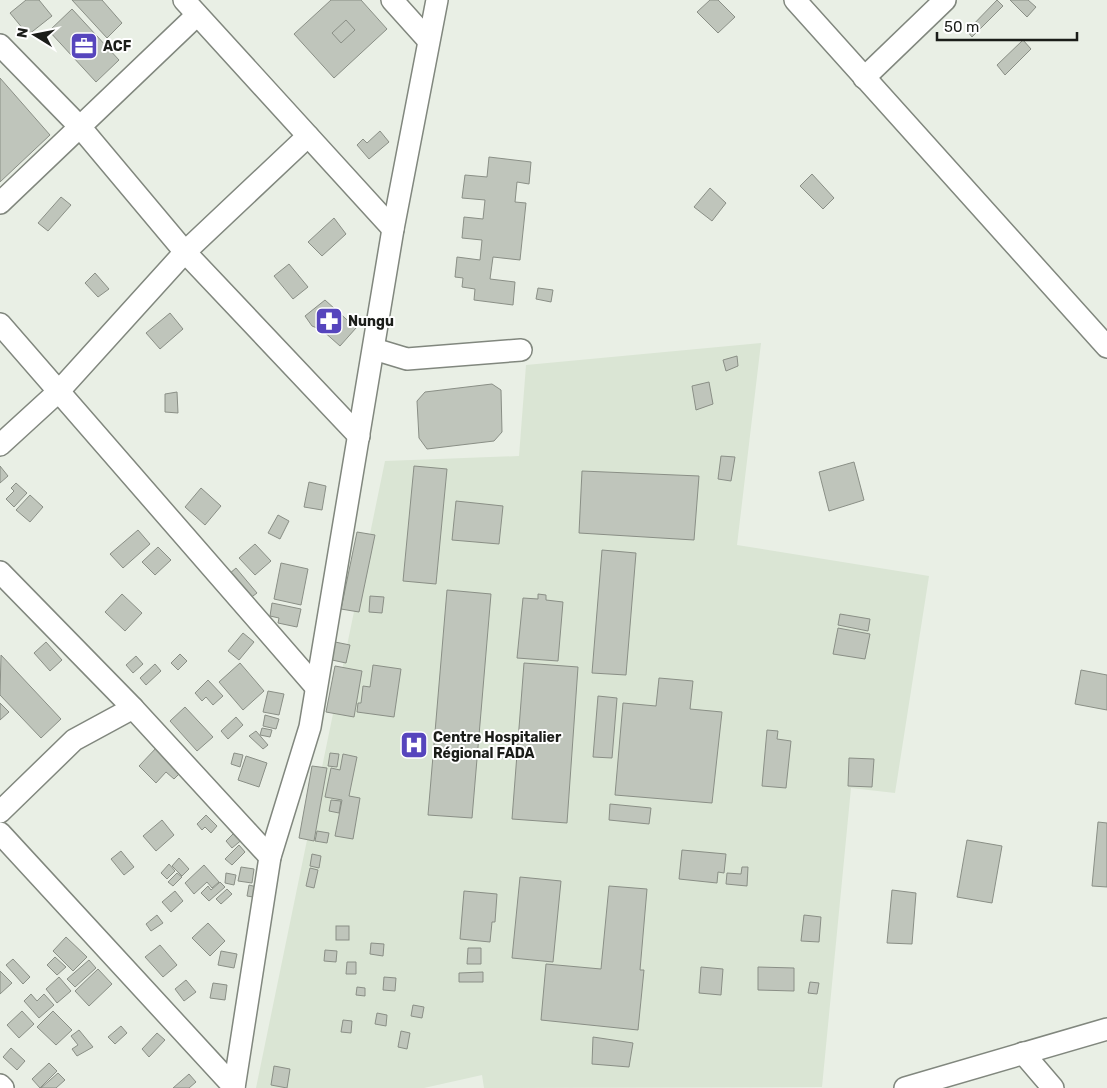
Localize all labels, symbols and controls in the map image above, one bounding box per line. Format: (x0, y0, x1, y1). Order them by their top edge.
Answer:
north arrow (10, 10, 60, 60)
scale bar (937, 10, 1077, 42)
text: 50 m (944, 18, 979, 36)
text: N (13, 26, 32, 39)
office icon: ACF (69, 31, 99, 61)
place label: ACF (103, 38, 132, 55)
pharmacy icon: Nungu (314, 306, 344, 336)
place label: Nungu (348, 313, 394, 330)
place label: Centre Hospitalier Régional FADA (433, 729, 562, 762)
hospital icon: Centre Hospitalier Régional FADA (399, 730, 429, 760)

